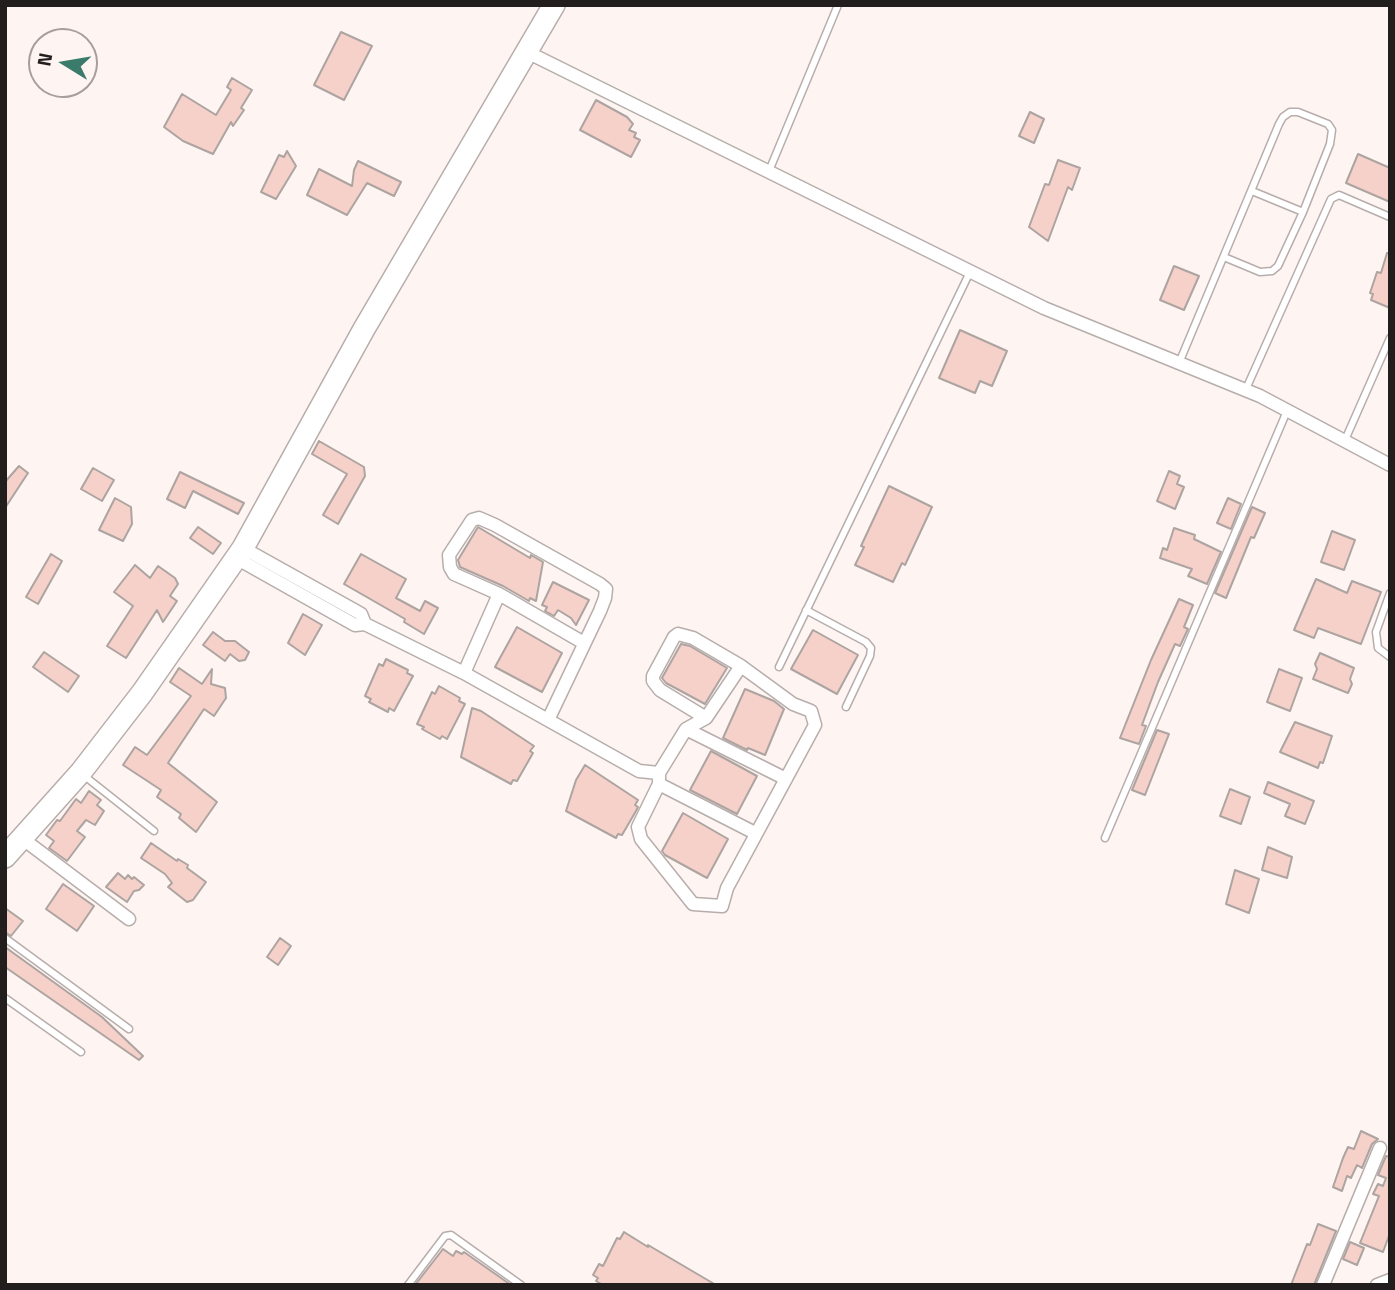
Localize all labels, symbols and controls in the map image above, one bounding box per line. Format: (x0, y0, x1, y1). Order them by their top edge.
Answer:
north arrow (28, 28, 98, 98)
text: N (28, 50, 59, 69)

